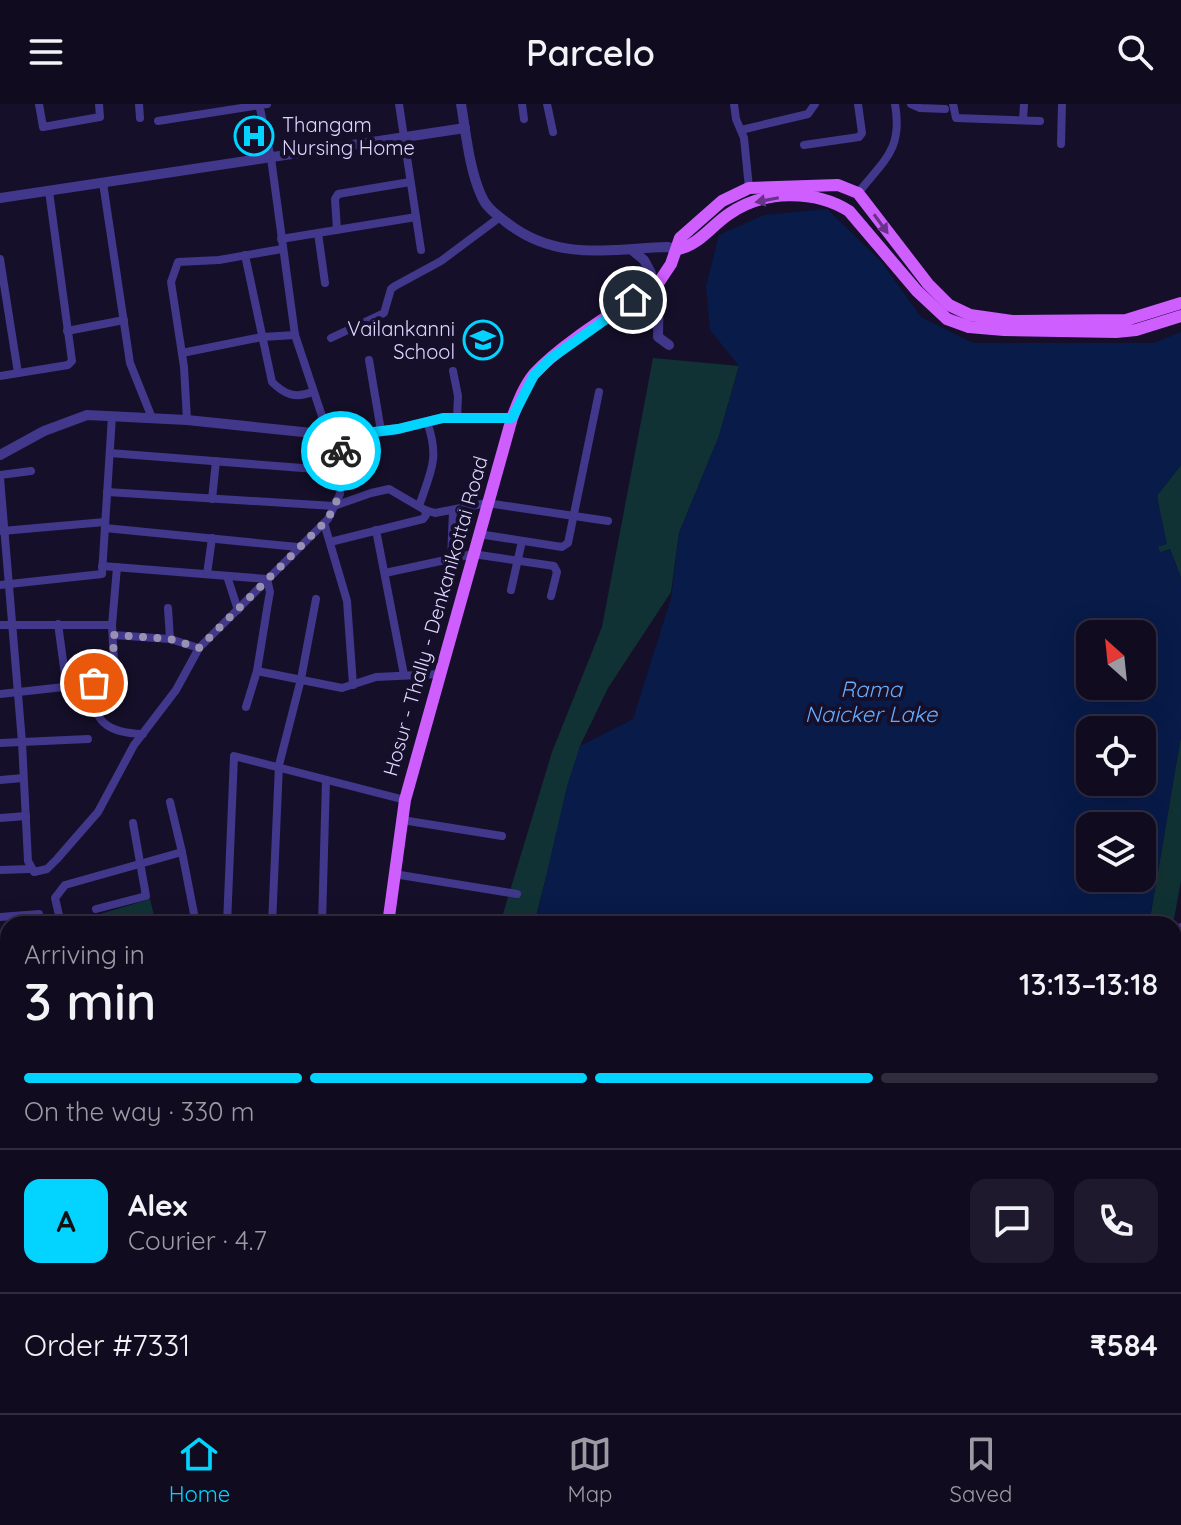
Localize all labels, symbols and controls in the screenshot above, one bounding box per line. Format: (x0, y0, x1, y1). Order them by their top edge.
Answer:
icon: menu (24, 30, 68, 74)
text: Parcelo (526, 30, 655, 75)
icon: search (1113, 30, 1157, 74)
place label: Thangam Nursing Home (282, 112, 415, 160)
hospital icon: Thangam Nursing Home (233, 115, 275, 157)
one-way arrow (754, 194, 779, 207)
one-way arrow (873, 213, 889, 234)
pin (599, 266, 667, 334)
icon: home (611, 278, 655, 322)
place label: Vailankanni School (347, 316, 455, 364)
school or university icon: Vailankanni School (462, 319, 504, 361)
courier (301, 411, 381, 491)
icon: bike (319, 429, 363, 473)
street label: Hosur - Thally - Denkanikottai Road (377, 453, 493, 779)
north arrow (1076, 620, 1156, 700)
map controls (1076, 620, 1156, 892)
pin (60, 649, 128, 717)
icon: bag (72, 661, 116, 705)
water label: Rama Naicker Lake (805, 675, 939, 728)
button: locate (1076, 716, 1156, 796)
button: layers (1076, 812, 1156, 892)
text: Arriving in (24, 938, 145, 971)
text: 13:13–13:18 (1019, 965, 1158, 1003)
text: 3 min (24, 968, 157, 1033)
text: On the way · 330 m (24, 1095, 254, 1128)
button: chat (970, 1179, 1054, 1263)
button: phone (1074, 1179, 1158, 1263)
text: Alex (128, 1186, 187, 1224)
text: A (56, 1202, 76, 1240)
text: Courier · 4.7 (128, 1224, 267, 1257)
text: Order #7331 (24, 1326, 190, 1364)
text: ₹584 (1090, 1326, 1158, 1364)
tab: Home (169, 1432, 230, 1508)
tab: Map (568, 1432, 612, 1508)
tab: Saved (950, 1432, 1012, 1508)

